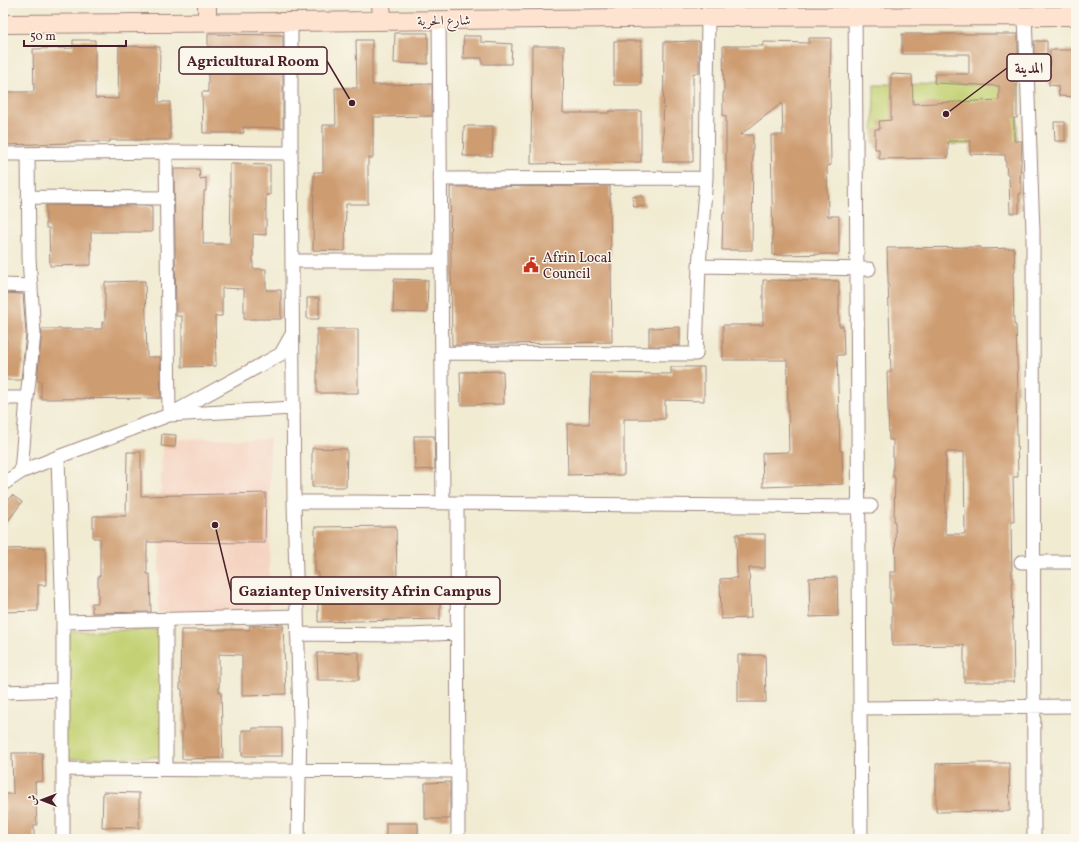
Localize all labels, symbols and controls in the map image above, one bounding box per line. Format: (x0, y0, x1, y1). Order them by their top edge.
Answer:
street label: شارع الحرية (417, 12, 471, 32)
scale bar (24, 22, 126, 48)
text: 50 m (30, 29, 56, 45)
callout: Agricultural Room (179, 47, 327, 74)
text: Agricultural Room (187, 52, 320, 73)
callout: المدينة (1007, 54, 1051, 81)
text: المدينة (1015, 59, 1043, 80)
place label: Afrin Local Council (543, 249, 612, 284)
public building icon: Afrin Local Council (522, 256, 540, 274)
callout: Gaziantep University Afrin Campus (231, 577, 500, 604)
text: Gaziantep University Afrin Campus (239, 582, 491, 603)
north arrow (22, 780, 62, 820)
text: ش (26, 794, 41, 805)

